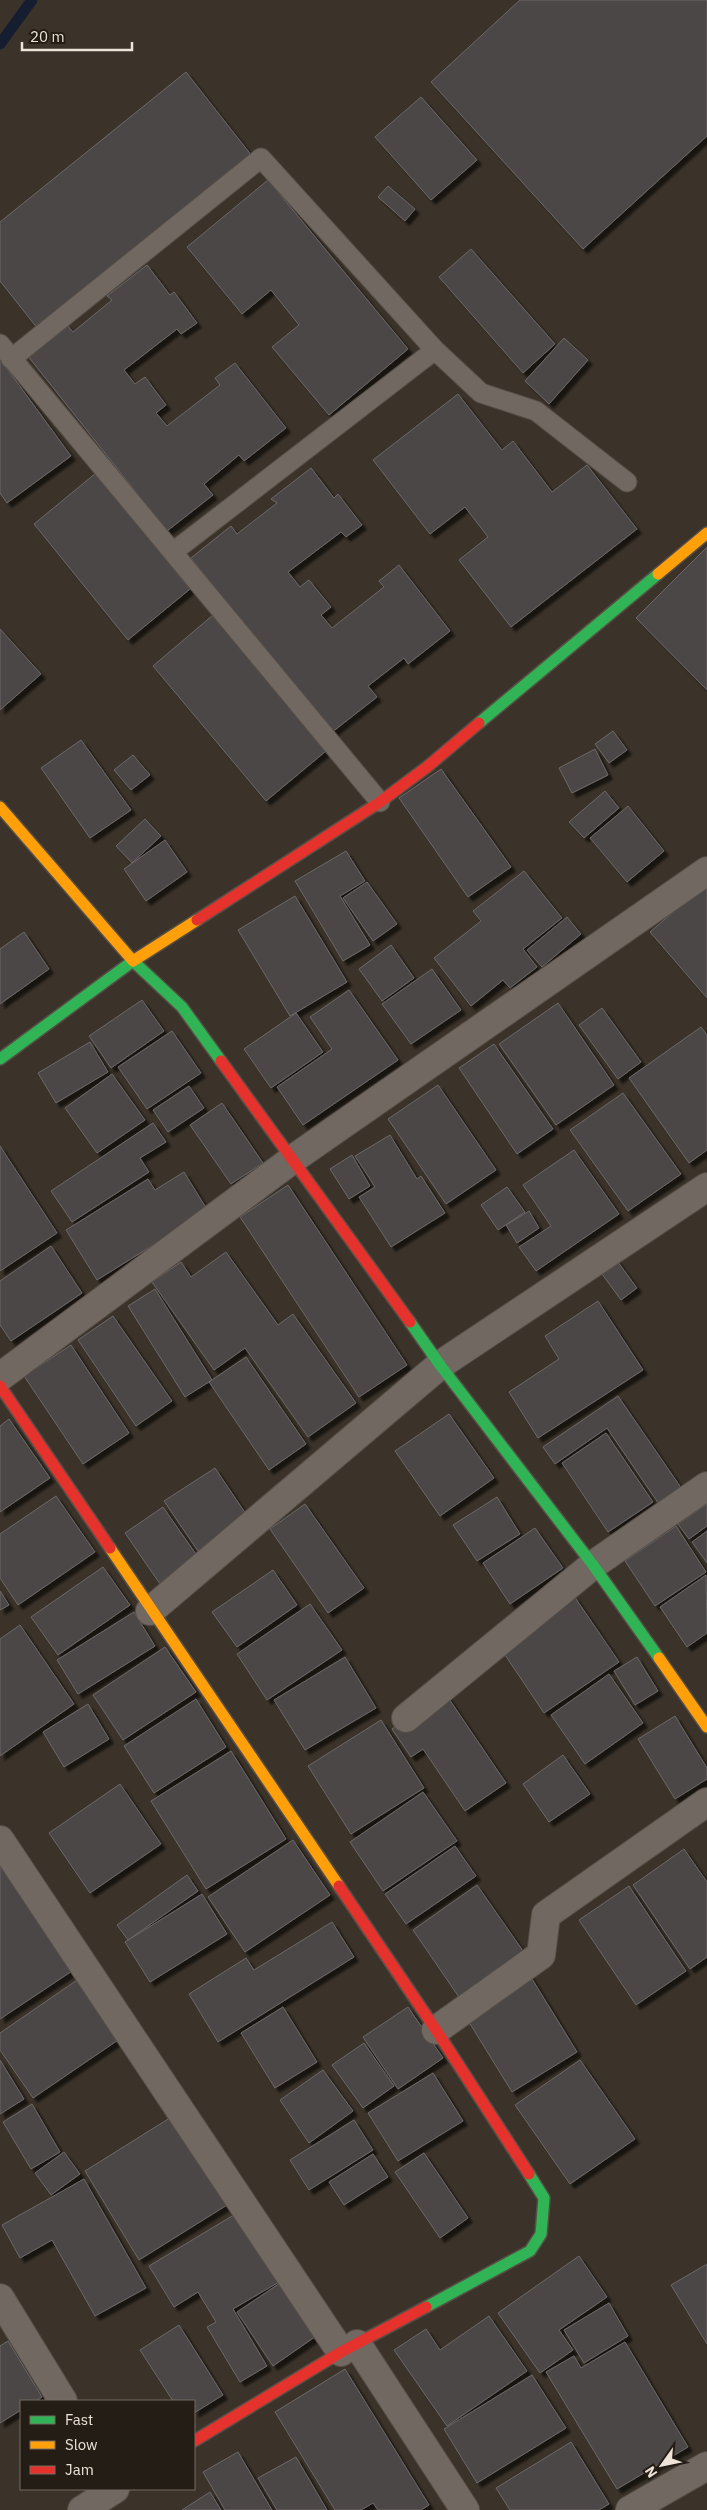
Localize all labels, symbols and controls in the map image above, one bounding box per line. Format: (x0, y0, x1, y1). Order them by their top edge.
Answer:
scale bar (22, 20, 132, 52)
text: 20 m (30, 27, 65, 46)
legend (20, 2400, 195, 2490)
text: Fast (65, 2410, 93, 2429)
text: Slow (65, 2435, 98, 2454)
north arrow (637, 2440, 687, 2490)
text: Jam (65, 2460, 94, 2479)
text: N (641, 2463, 661, 2481)

